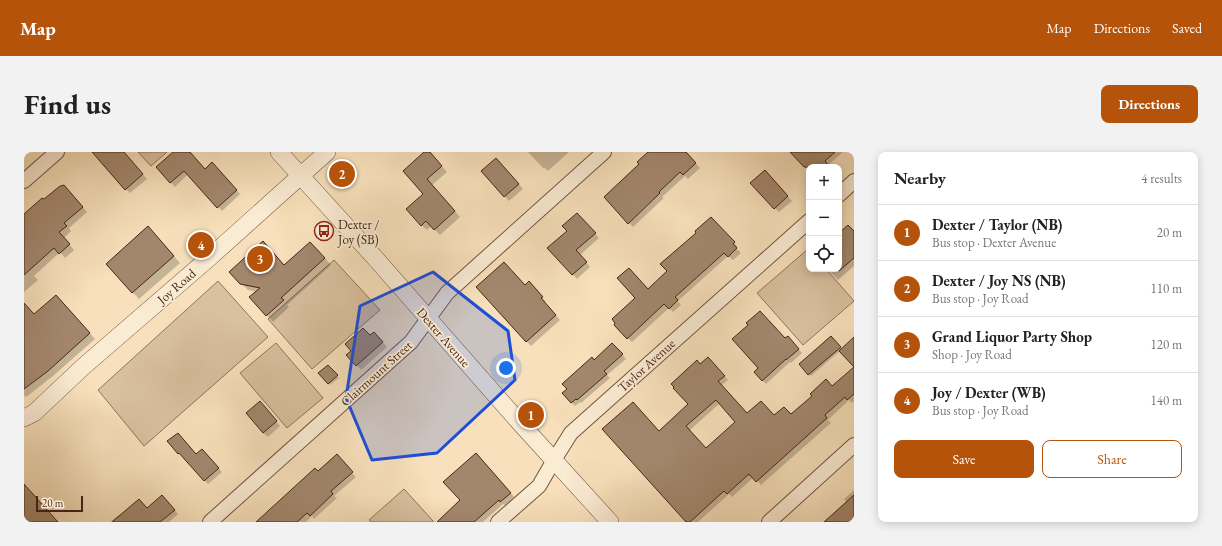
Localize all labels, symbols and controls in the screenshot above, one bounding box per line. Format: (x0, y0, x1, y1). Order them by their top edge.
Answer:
text: Map (20, 16, 56, 41)
text: Map (1046, 19, 1072, 37)
text: Directions (1094, 19, 1150, 37)
text: Saved (1172, 19, 1202, 37)
button: Directions (1101, 85, 1198, 123)
text: Find us (24, 86, 111, 122)
pin: 2 (329, 159, 355, 189)
map controls (806, 164, 842, 272)
button: + (806, 164, 842, 200)
text: Nearby (894, 167, 946, 189)
text: 4 results (1141, 170, 1182, 187)
button: − (806, 200, 842, 236)
text: Dexter / Taylor (NB) (932, 215, 1062, 234)
place label: Dexter / Joy (SB) (337, 216, 380, 248)
bus stop icon: Dexter / Joy (SB) (313, 220, 335, 242)
text: 1 (904, 224, 910, 241)
text: 20 m (1157, 224, 1182, 241)
pin: 4 (188, 230, 214, 260)
text: Bus stop · Dexter Avenue (932, 234, 1056, 251)
button: locate (806, 236, 842, 272)
pin: 3 (247, 244, 273, 274)
street label: Joy Road (153, 265, 200, 309)
text: Dexter / Joy NS (NB) (932, 271, 1066, 290)
text: 2 (904, 280, 910, 297)
text: 110 m (1151, 280, 1182, 297)
text: Bus stop · Joy Road (932, 290, 1029, 307)
street label: Dexter Avenue (413, 304, 474, 371)
text: Grand Liquor Party Shop (932, 327, 1092, 346)
street label: Taylor Avenue (614, 335, 679, 396)
text: 3 (904, 336, 910, 353)
text: 120 m (1151, 336, 1182, 353)
street label: Clairmount Street (337, 337, 416, 410)
text: Shop · Joy Road (932, 346, 1012, 363)
your location (496, 358, 516, 378)
text: Joy / Dexter (WB) (932, 383, 1046, 402)
text: 4 (904, 392, 910, 409)
text: 140 m (1151, 392, 1182, 409)
pin: 1 (518, 400, 544, 430)
text: Bus stop · Joy Road (932, 402, 1029, 419)
button: Save (894, 440, 1034, 478)
button: Share (1042, 440, 1182, 478)
scale bar (36, 494, 83, 513)
text: 20 m (42, 496, 63, 510)

